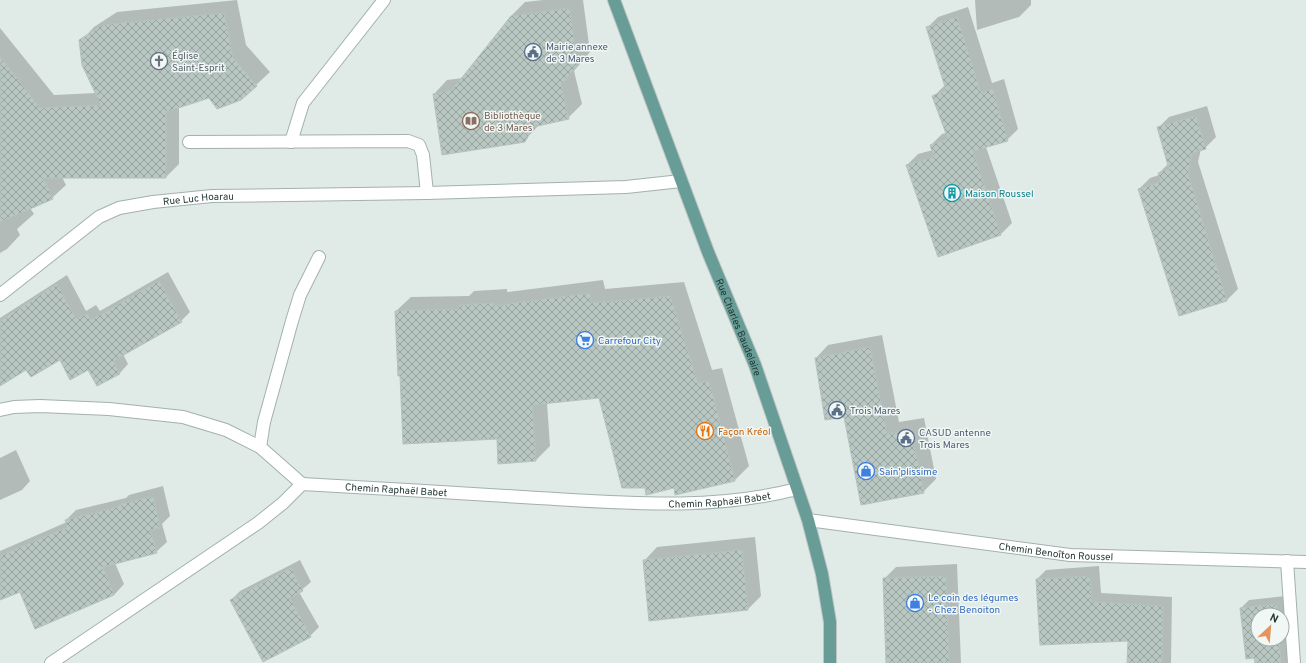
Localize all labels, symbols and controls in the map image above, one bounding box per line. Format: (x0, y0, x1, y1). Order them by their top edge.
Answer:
place label: Mairie annexe de 3 Mares (546, 41, 608, 66)
public building icon: Mairie annexe de 3 Mares (523, 42, 543, 62)
place label: Église Saint-Esprit (172, 50, 225, 75)
church icon: Église Saint-Esprit (149, 51, 169, 71)
place label: Bibliothèque de 3 Mares (484, 110, 541, 135)
library icon: Bibliothèque de 3 Mares (461, 111, 481, 131)
building icon: Maison Roussel (942, 183, 962, 203)
place label: Maison Roussel (965, 188, 1034, 201)
street label: Rue Luc Hoarau (162, 191, 234, 209)
street label: Rue Charles Baudelaire (712, 277, 763, 378)
supermarket icon: Carrefour City (575, 330, 595, 350)
place label: Carrefour City (598, 335, 661, 348)
public building icon: Trois Mares (827, 400, 847, 420)
place label: Trois Mares (850, 405, 901, 418)
restaurant icon: Façon Kréol (695, 421, 715, 441)
place label: Façon Kréol (718, 426, 771, 439)
place label: CASUD antenne Trois Mares (919, 427, 991, 452)
public building icon: CASUD antenne Trois Mares (896, 428, 916, 448)
shop icon: Sain'plissime (856, 461, 876, 481)
place label: Sain'plissime (879, 466, 937, 479)
street label: Chemin Raphaël Babet (344, 481, 448, 500)
street label: Chemin Raphaël Babet (668, 490, 772, 512)
street label: Chemin Benoîton Roussel (998, 541, 1113, 564)
place label: Le coin des légumes - Chez Benoiton (928, 592, 1019, 617)
shop icon: Le coin des légumes - Chez Benoiton (905, 593, 925, 613)
north arrow (1250, 607, 1290, 647)
text: N (1267, 611, 1281, 627)

